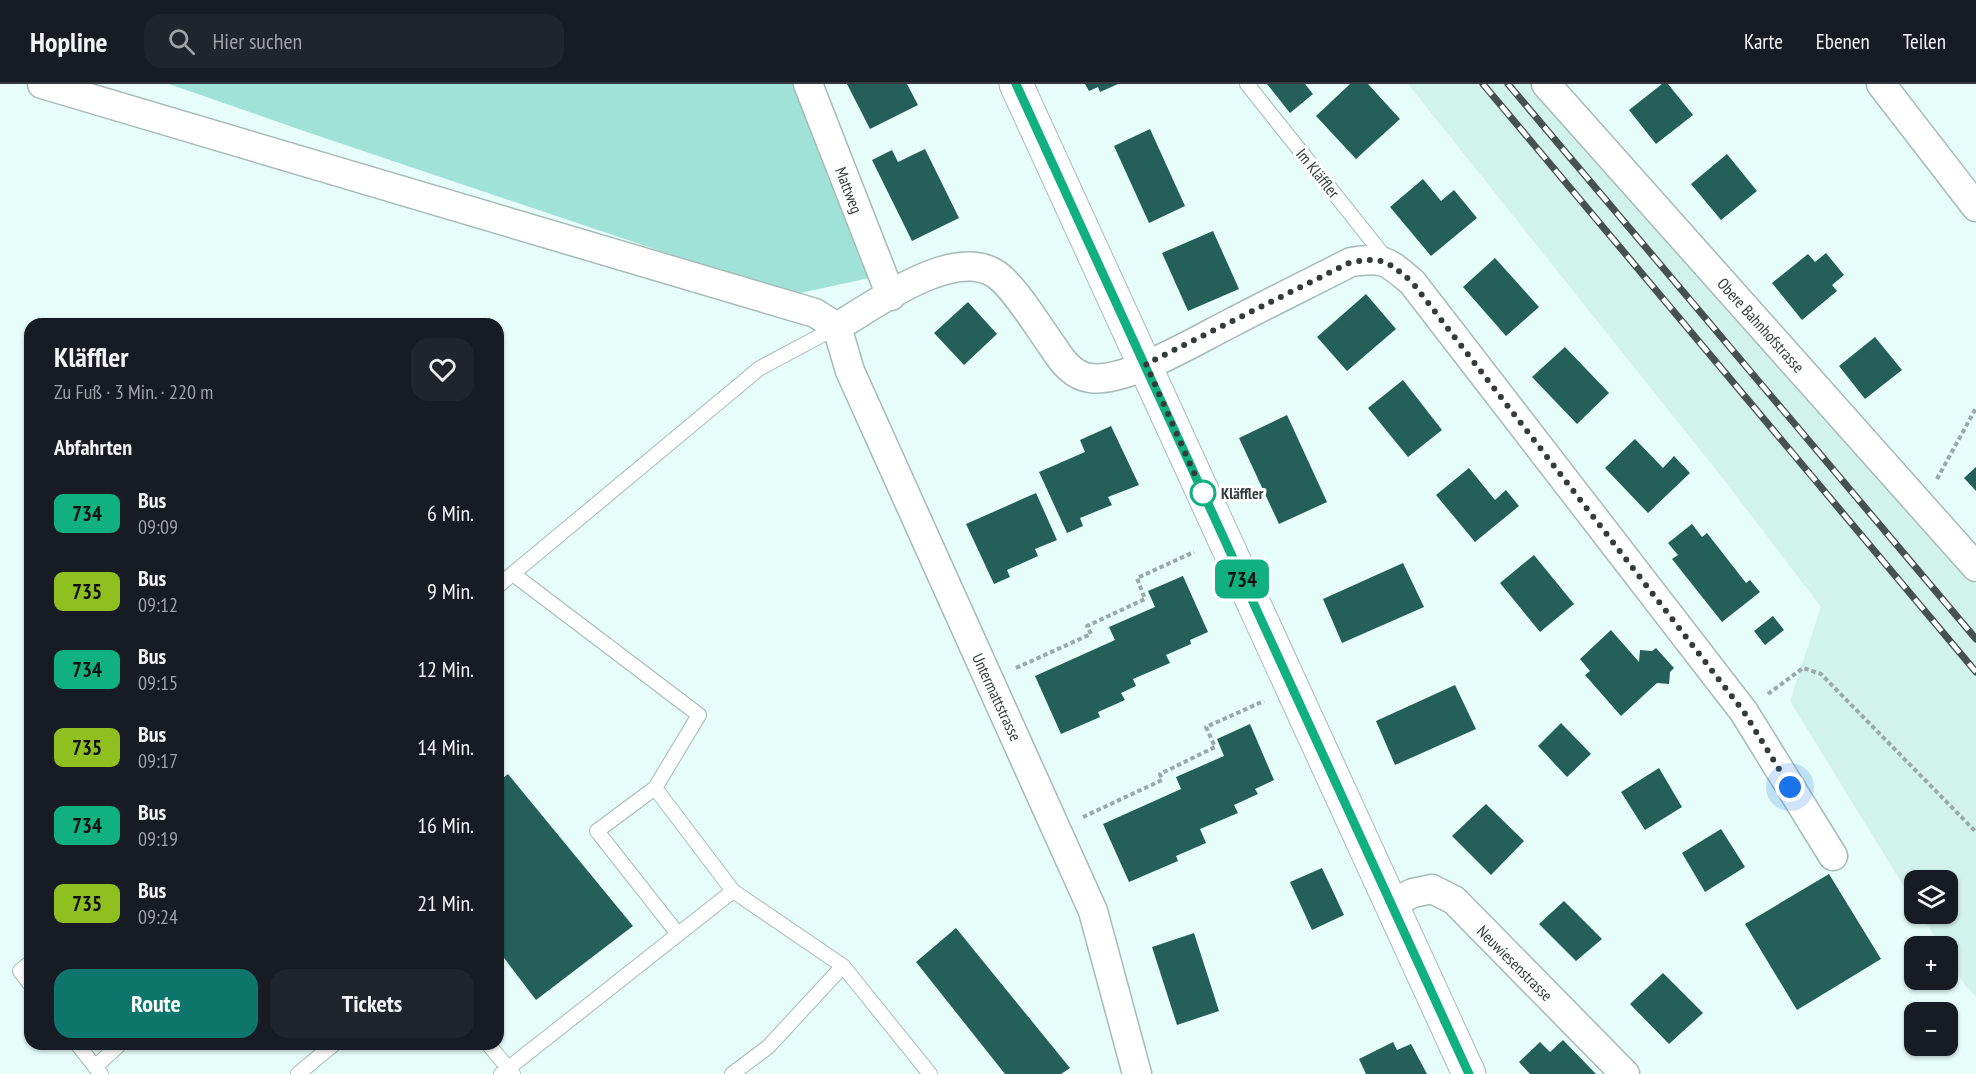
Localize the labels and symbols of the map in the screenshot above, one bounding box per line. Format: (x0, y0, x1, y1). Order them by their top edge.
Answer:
street label: Im Kläffler (1292, 144, 1344, 202)
street label: Mattweg (831, 164, 867, 216)
street label: Obere Bahnhofstrasse (1713, 273, 1809, 377)
marker: Kläffler (1190, 480, 1216, 506)
place label: Kläffler (1221, 483, 1264, 503)
line badge: 734 (1208, 560, 1276, 598)
street label: Untermattstrasse (968, 650, 1026, 744)
your location (1775, 772, 1805, 802)
street label: Neuwiesenstrasse (1473, 921, 1557, 1005)

